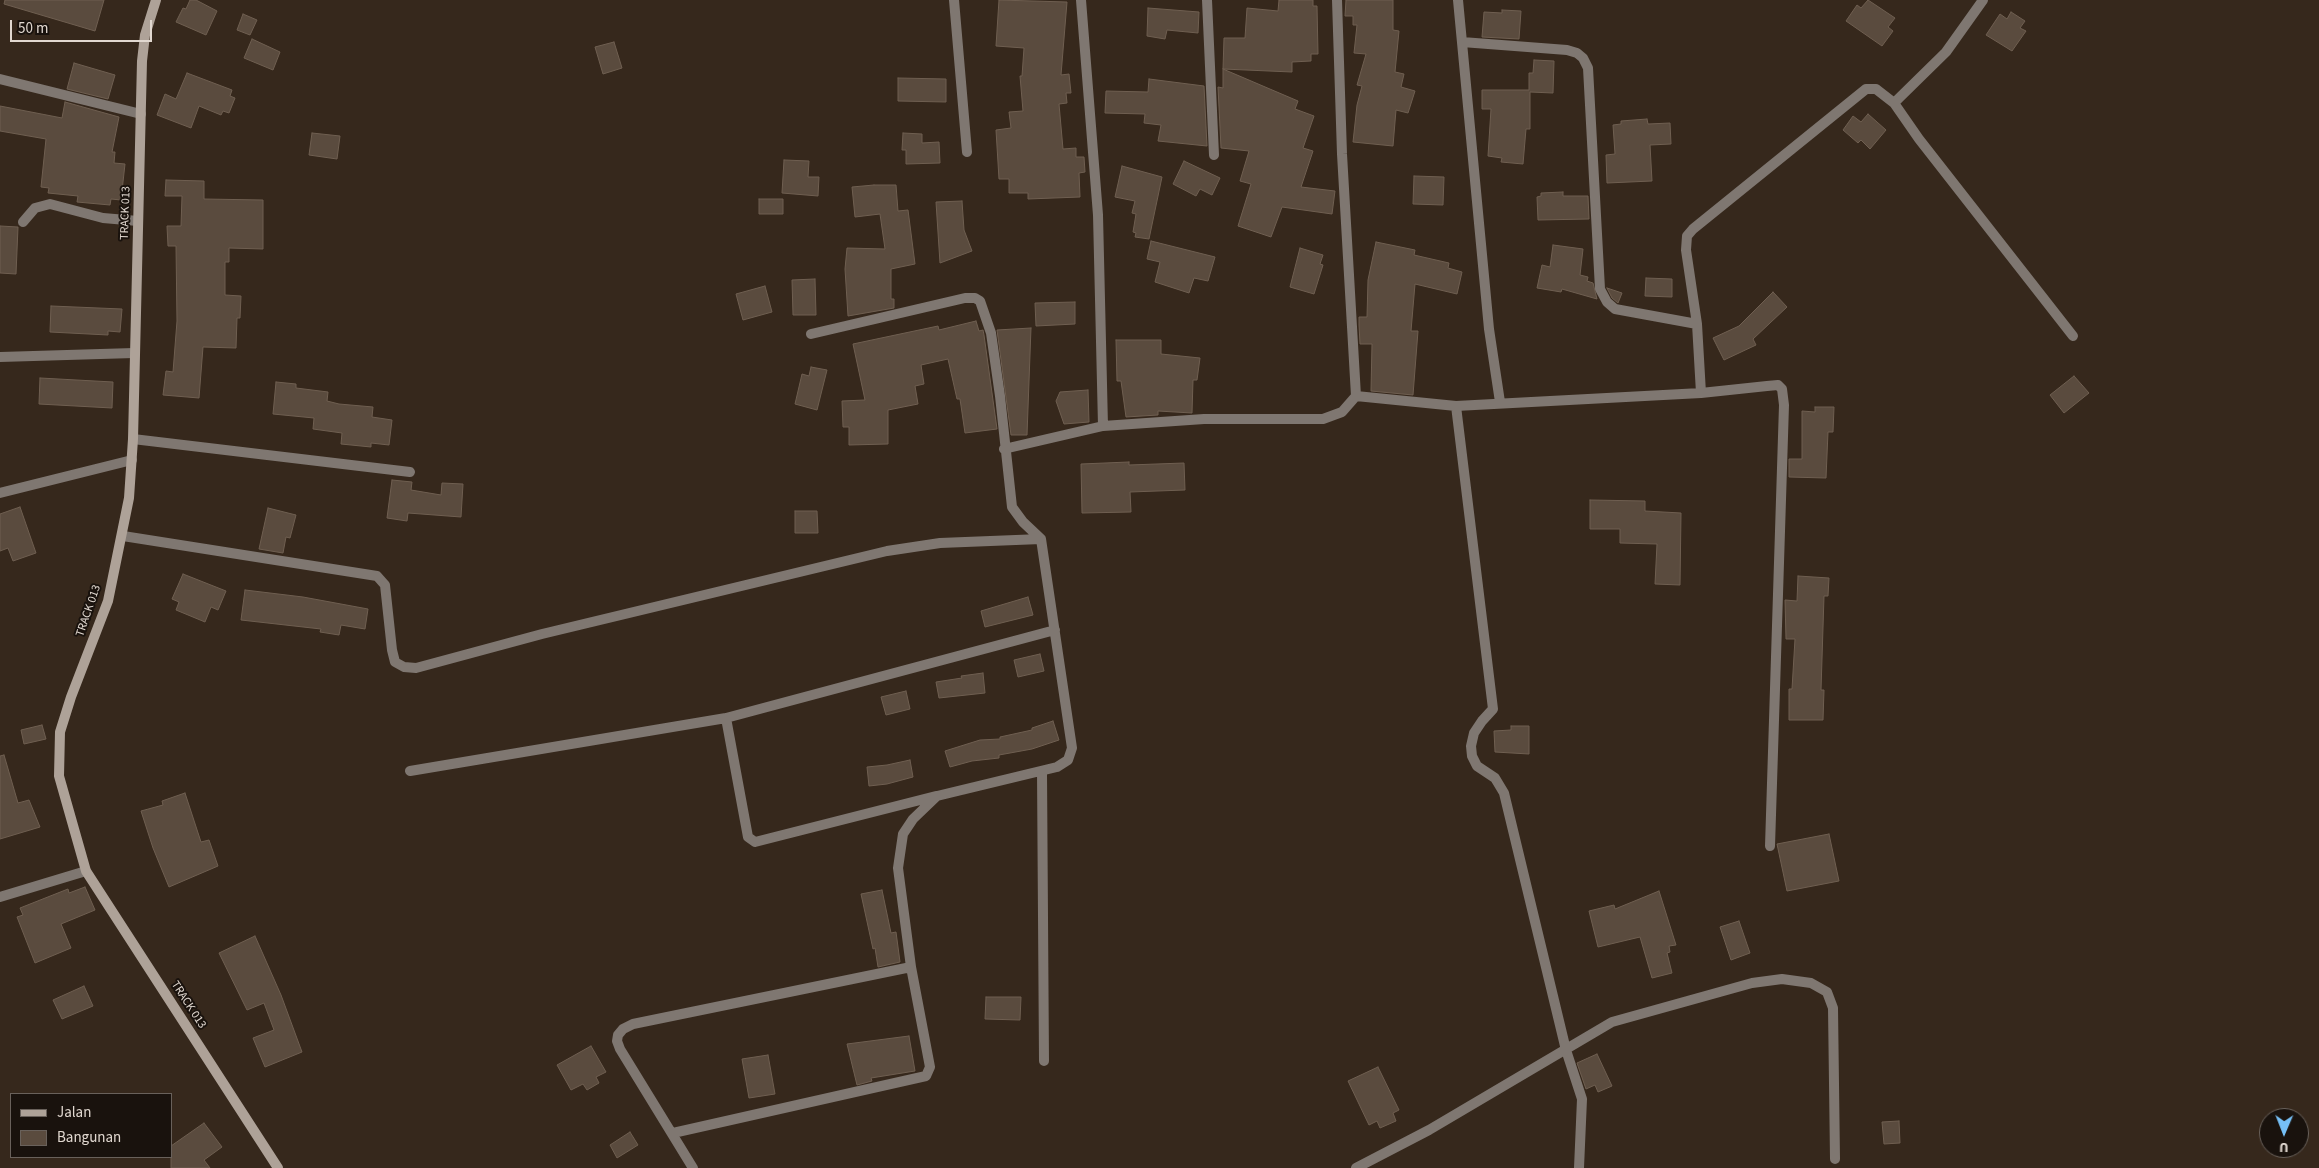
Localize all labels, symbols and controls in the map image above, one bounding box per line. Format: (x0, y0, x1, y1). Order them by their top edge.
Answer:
scale bar (12, 10, 155, 42)
text: 50 m (18, 18, 48, 39)
street label: TRACK 013 (118, 186, 134, 240)
street label: TRACK 013 (73, 583, 105, 639)
street label: TRACK 013 (167, 979, 209, 1031)
legend (10, 1093, 172, 1158)
text: Jalan (57, 1102, 91, 1123)
north arrow (2259, 1108, 2309, 1158)
text: Bangunan (57, 1127, 121, 1148)
text: U (2279, 1137, 2289, 1157)

